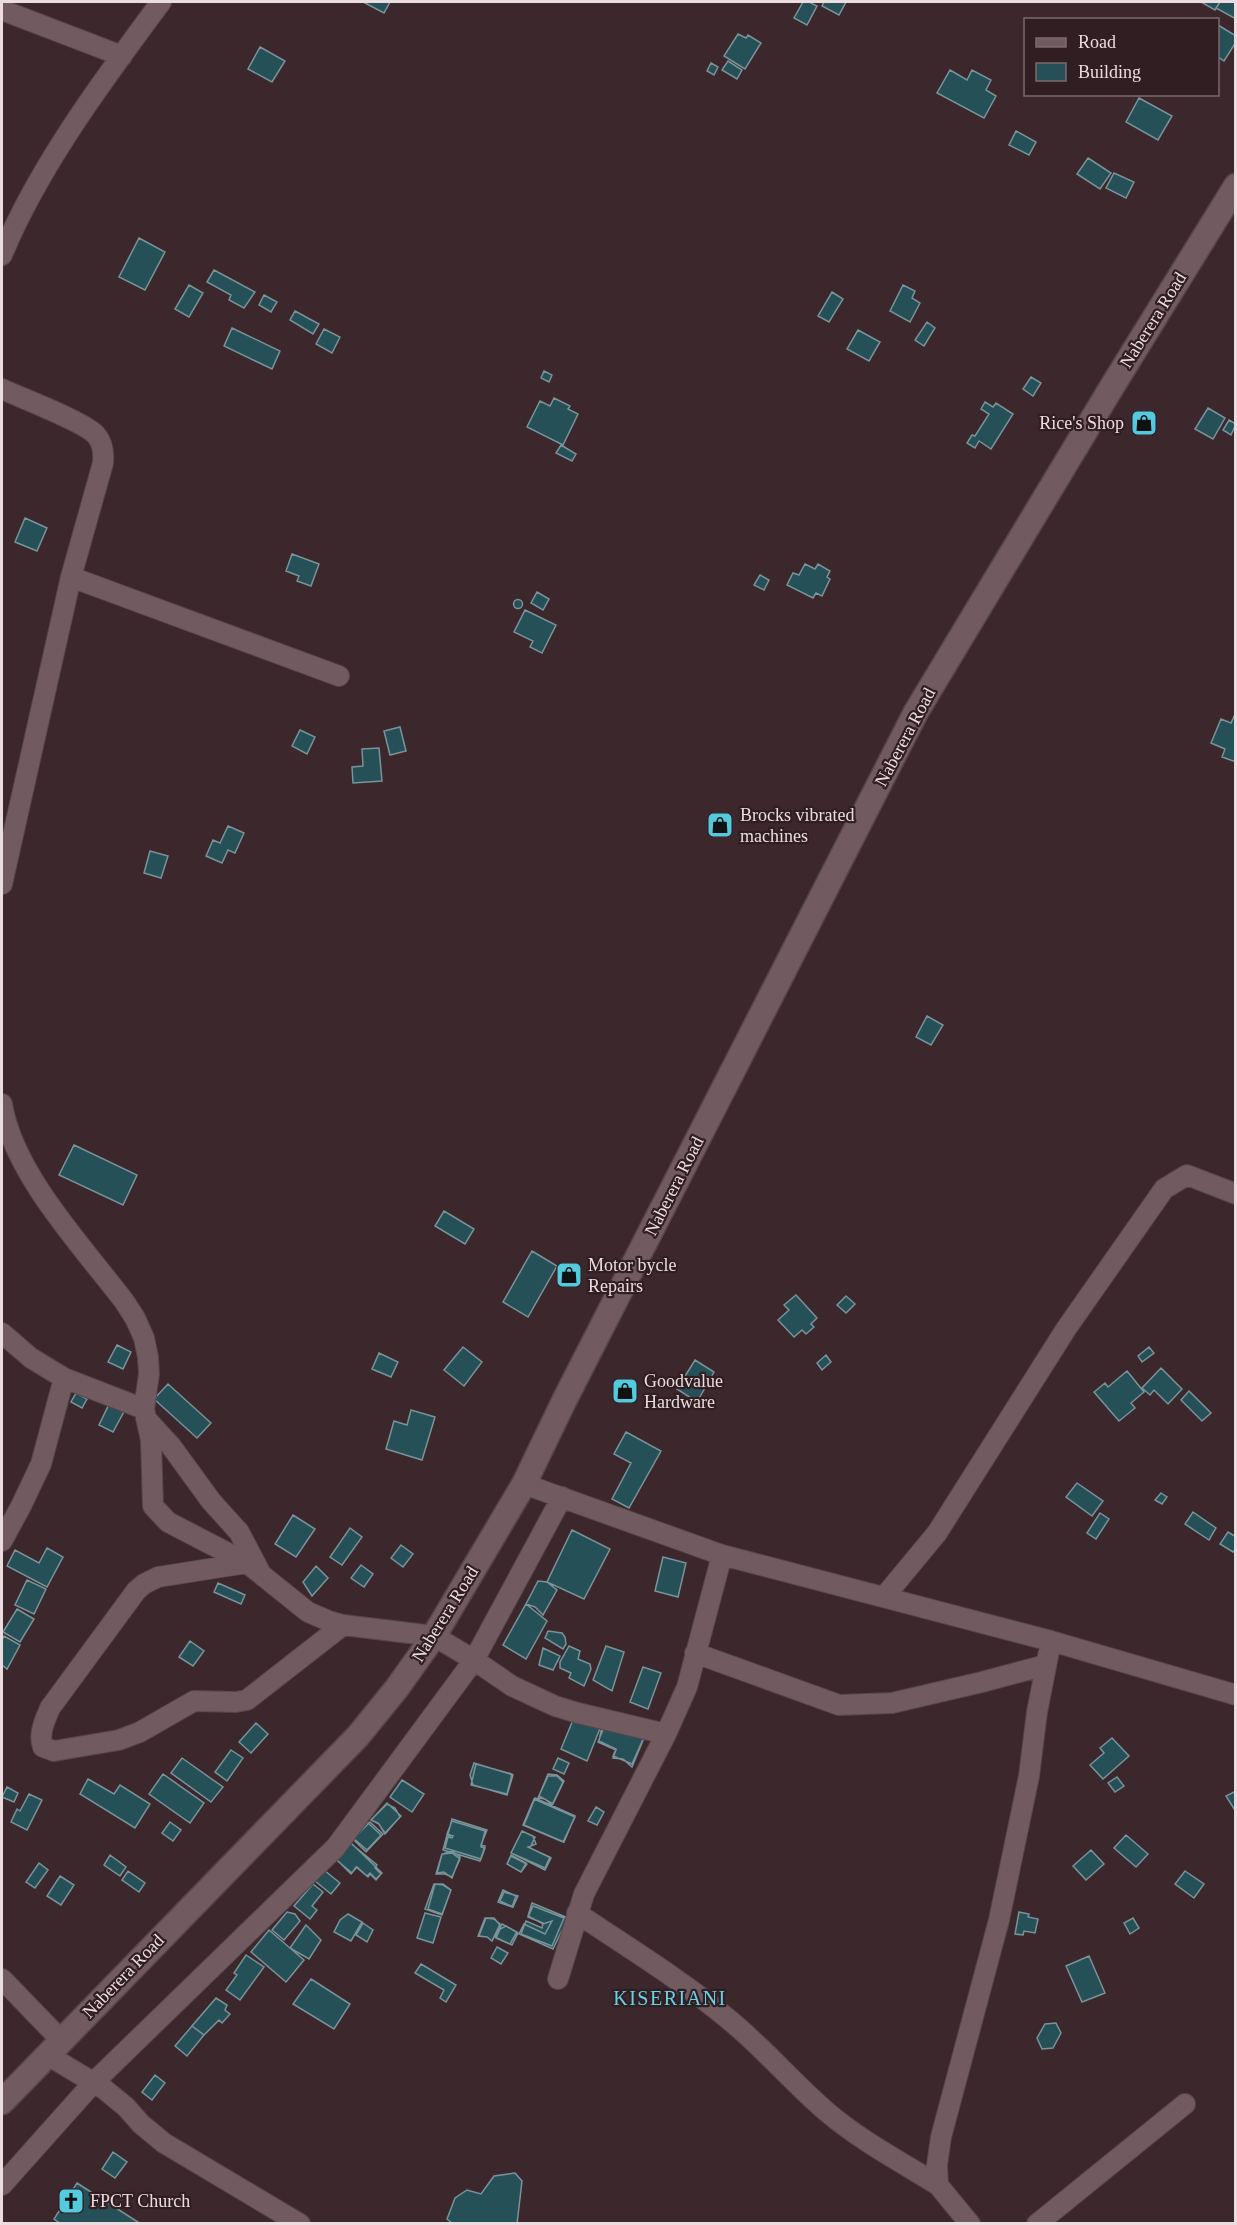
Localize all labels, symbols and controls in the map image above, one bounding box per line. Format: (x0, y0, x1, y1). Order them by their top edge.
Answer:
legend (1024, 18, 1219, 96)
text: Road (1078, 32, 1116, 52)
text: Building (1078, 62, 1141, 82)
street label: Naberera Road (1116, 269, 1190, 371)
shop icon: Rice's Shop (1129, 408, 1159, 438)
place label: Rice's Shop (1039, 413, 1124, 433)
street label: Naberera Road (871, 684, 939, 790)
place label: Brocks vibrated machines (740, 805, 854, 846)
shop icon: Brocks vibrated machines (705, 810, 735, 840)
street label: Naberera Road (640, 1133, 708, 1239)
place label: Motor bycle Repairs (588, 1255, 676, 1296)
shop icon: Motor bycle Repairs (554, 1260, 584, 1290)
place label: Goodvalue Hardware (644, 1371, 723, 1412)
shop icon: Goodvalue Hardware (610, 1376, 640, 1406)
street label: Naberera Road (408, 1563, 482, 1665)
street label: Naberera Road (78, 1930, 168, 2022)
district label: KISERIANI (613, 1987, 727, 2009)
church icon: FPCT Church (56, 2186, 86, 2216)
place label: FPCT Church (90, 2191, 190, 2211)

